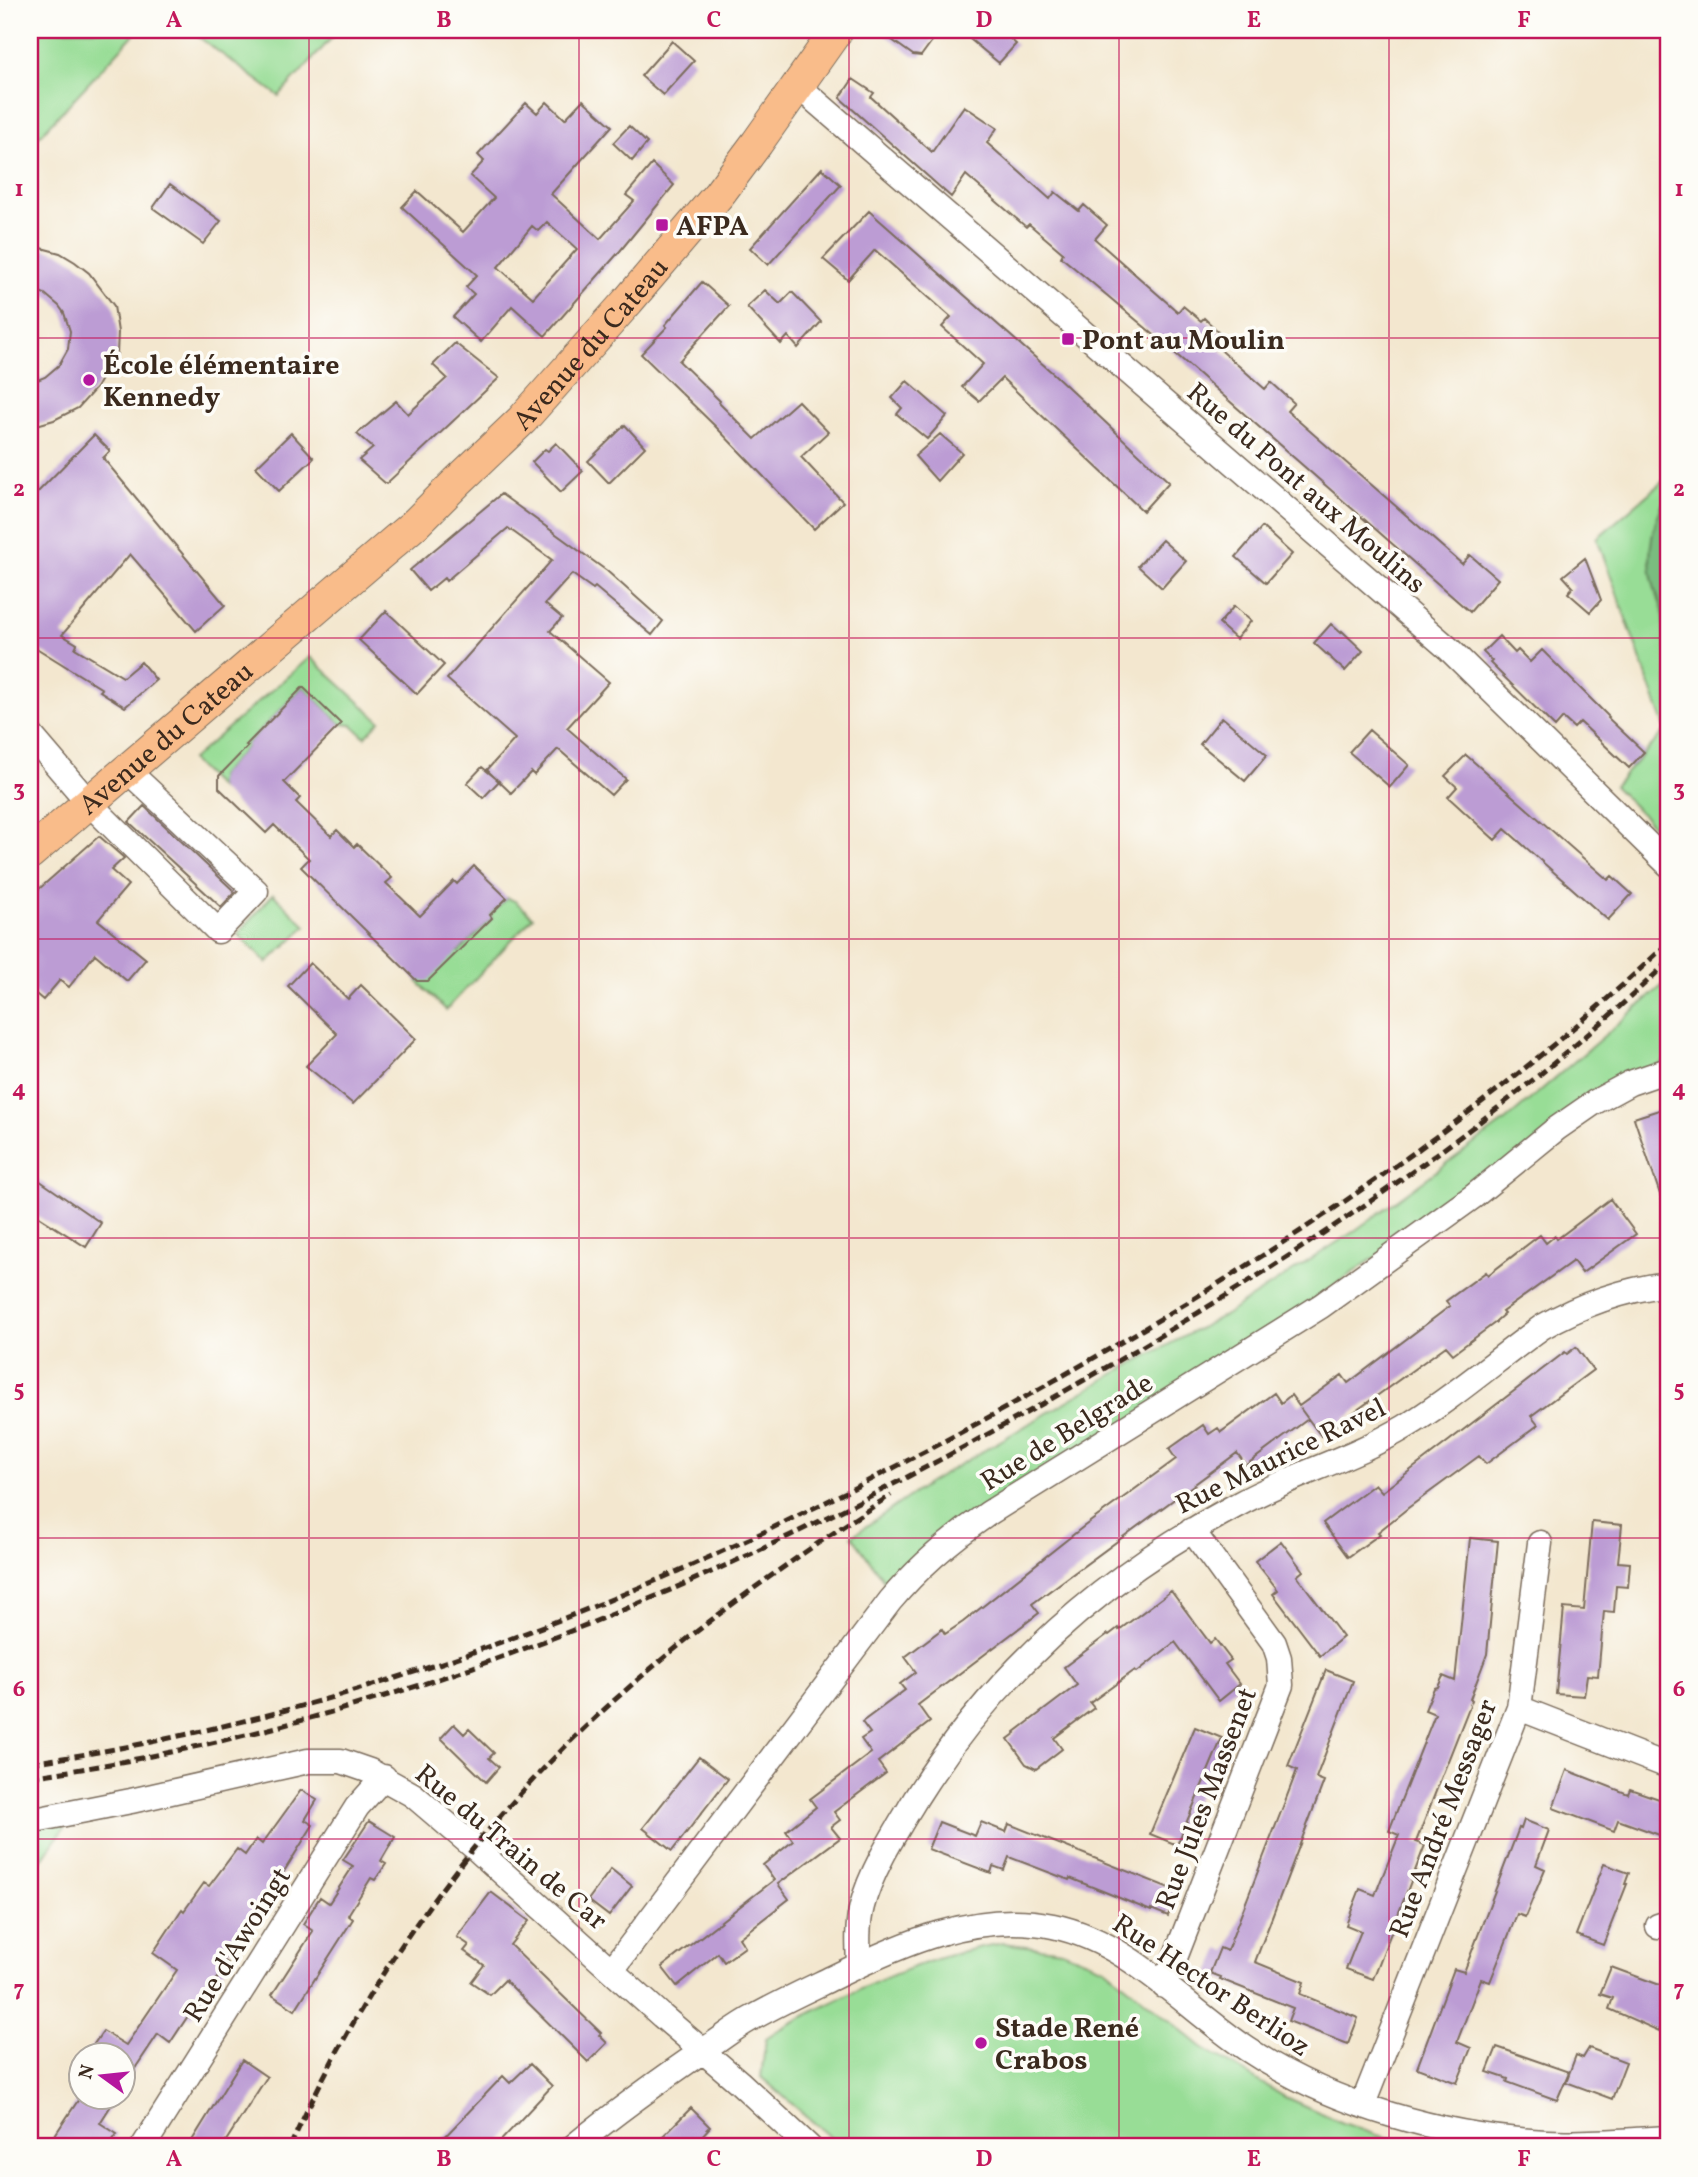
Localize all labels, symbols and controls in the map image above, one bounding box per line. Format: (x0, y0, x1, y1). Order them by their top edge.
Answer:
text: A (166, 5, 182, 37)
text: B (436, 5, 452, 37)
text: C (707, 5, 721, 37)
text: D (976, 5, 993, 37)
text: E (1247, 5, 1261, 37)
text: F (1517, 5, 1531, 37)
text: 1 (14, 174, 24, 206)
text: 1 (1674, 174, 1684, 206)
place label: AFPA (676, 208, 749, 247)
marker: AFPA (654, 217, 670, 233)
street label: Avenue du Cateau (505, 250, 679, 440)
place label: Pont au Moulin (1082, 322, 1285, 361)
marker: Pont au Moulin (1060, 331, 1076, 347)
place label: École élémentaire Kennedy (103, 347, 339, 418)
marker: École élémentaire Kennedy (81, 372, 97, 388)
street label: Rue du Pont aux Moulins (1177, 374, 1433, 604)
text: 2 (13, 474, 25, 506)
text: 2 (1673, 474, 1685, 506)
street label: Avenue du Cateau (71, 653, 263, 825)
text: 3 (13, 774, 25, 806)
text: 3 (1673, 774, 1685, 806)
text: 4 (12, 1074, 26, 1106)
text: 4 (1672, 1074, 1686, 1106)
street label: Rue de Belgrade (974, 1364, 1161, 1502)
text: 5 (13, 1374, 25, 1406)
text: 5 (1673, 1374, 1685, 1406)
street label: Rue Maurice Ravel (1169, 1389, 1393, 1525)
text: 6 (13, 1674, 25, 1706)
text: 6 (1673, 1674, 1685, 1706)
street label: Rue Jules Massenet (1147, 1682, 1268, 1916)
street label: Rue André Messager (1381, 1694, 1508, 1944)
street label: Rue du Train de Car (406, 1756, 615, 1940)
street label: Rue d'Awoingt (175, 1860, 301, 2030)
street label: Rue Hector Berlioz (1104, 1905, 1317, 2067)
text: 7 (14, 1974, 25, 2006)
text: 7 (1674, 1974, 1685, 2006)
place label: Stade René Crabos (995, 2010, 1139, 2081)
marker: Stade René Crabos (973, 2035, 989, 2051)
north arrow (66, 2040, 136, 2110)
text: N (73, 2062, 102, 2082)
text: A (166, 2144, 182, 2176)
text: B (436, 2144, 452, 2176)
text: C (707, 2144, 721, 2176)
text: D (976, 2144, 993, 2176)
text: E (1247, 2144, 1261, 2176)
text: F (1517, 2144, 1531, 2176)

